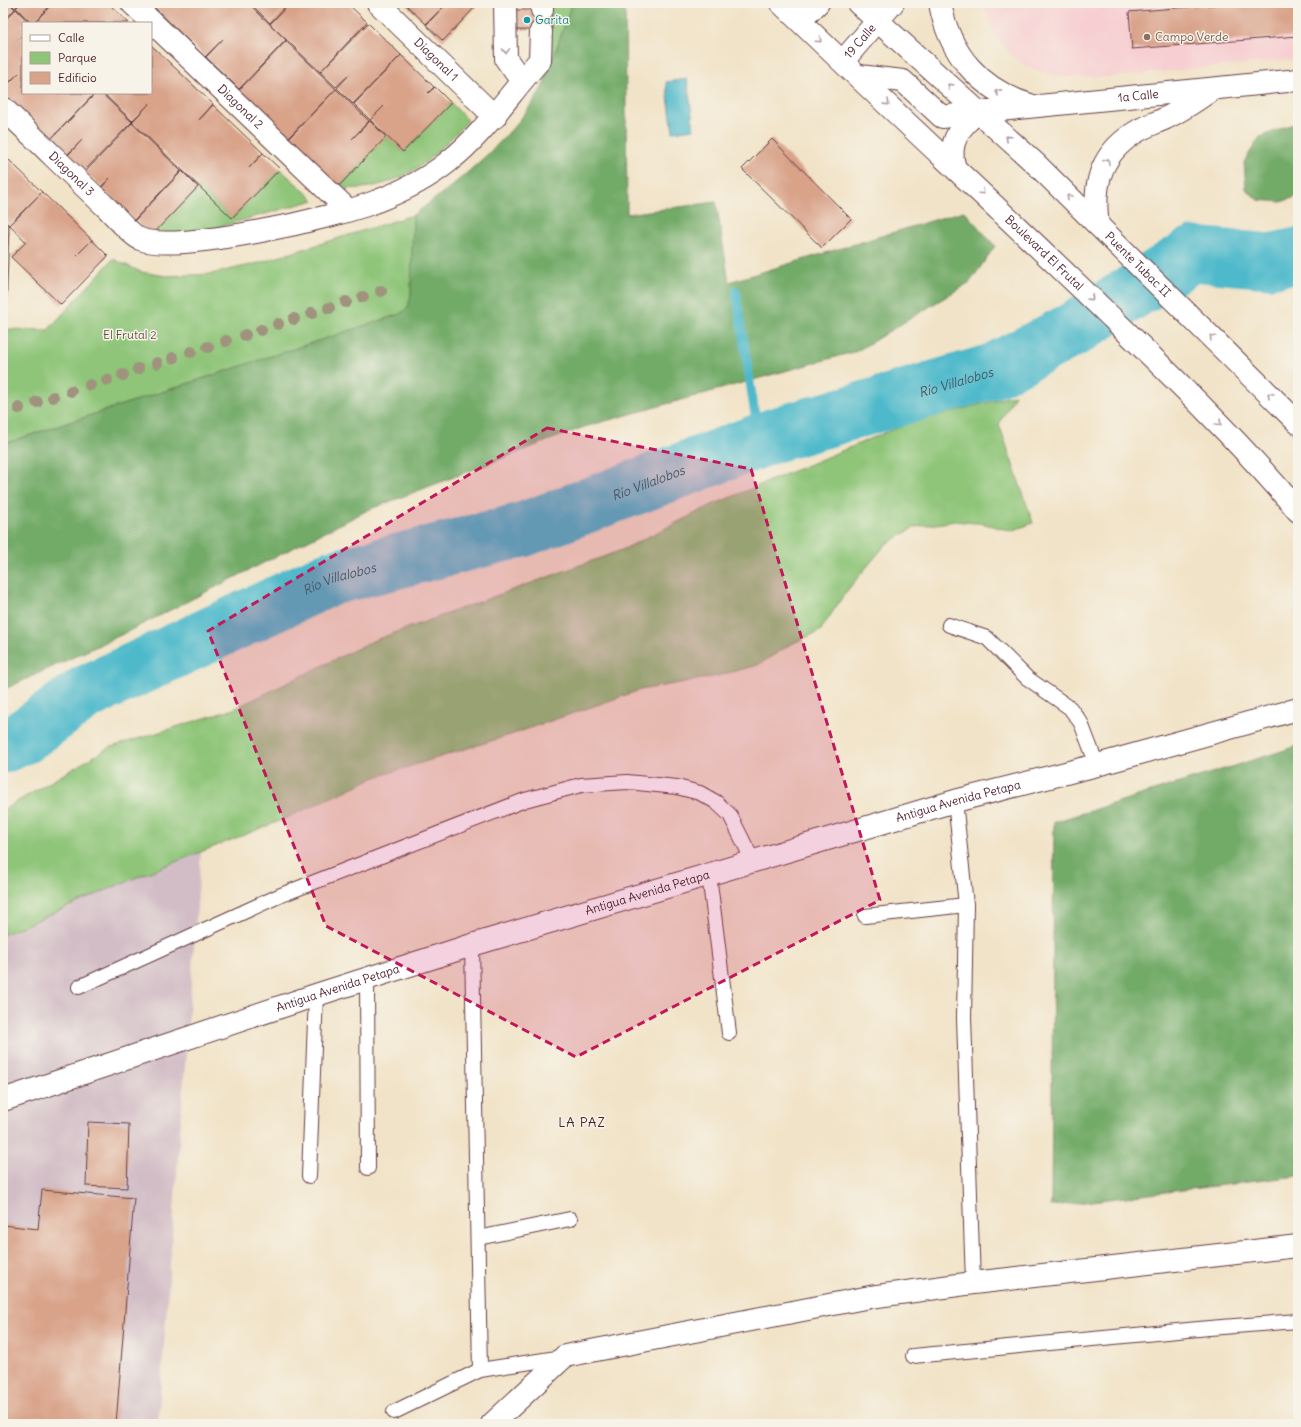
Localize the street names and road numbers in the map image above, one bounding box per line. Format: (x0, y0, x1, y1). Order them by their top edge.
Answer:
street label: 19 Calle (841, 21, 879, 61)
street label: Diagonal 1 (411, 34, 462, 84)
street label: Diagonal 2 (215, 81, 267, 132)
street label: 1a Calle (1117, 86, 1159, 105)
street label: Diagonal 3 (46, 148, 98, 199)
street label: Boulevard El Frutal (1002, 212, 1087, 293)
street label: Puente Tubac II (1102, 229, 1174, 300)
street label: Antigua Avenida Petapa (894, 777, 1022, 825)
street label: Antigua Avenida Petapa (583, 867, 711, 918)
street label: Antigua Avenida Petapa (274, 961, 401, 1015)

